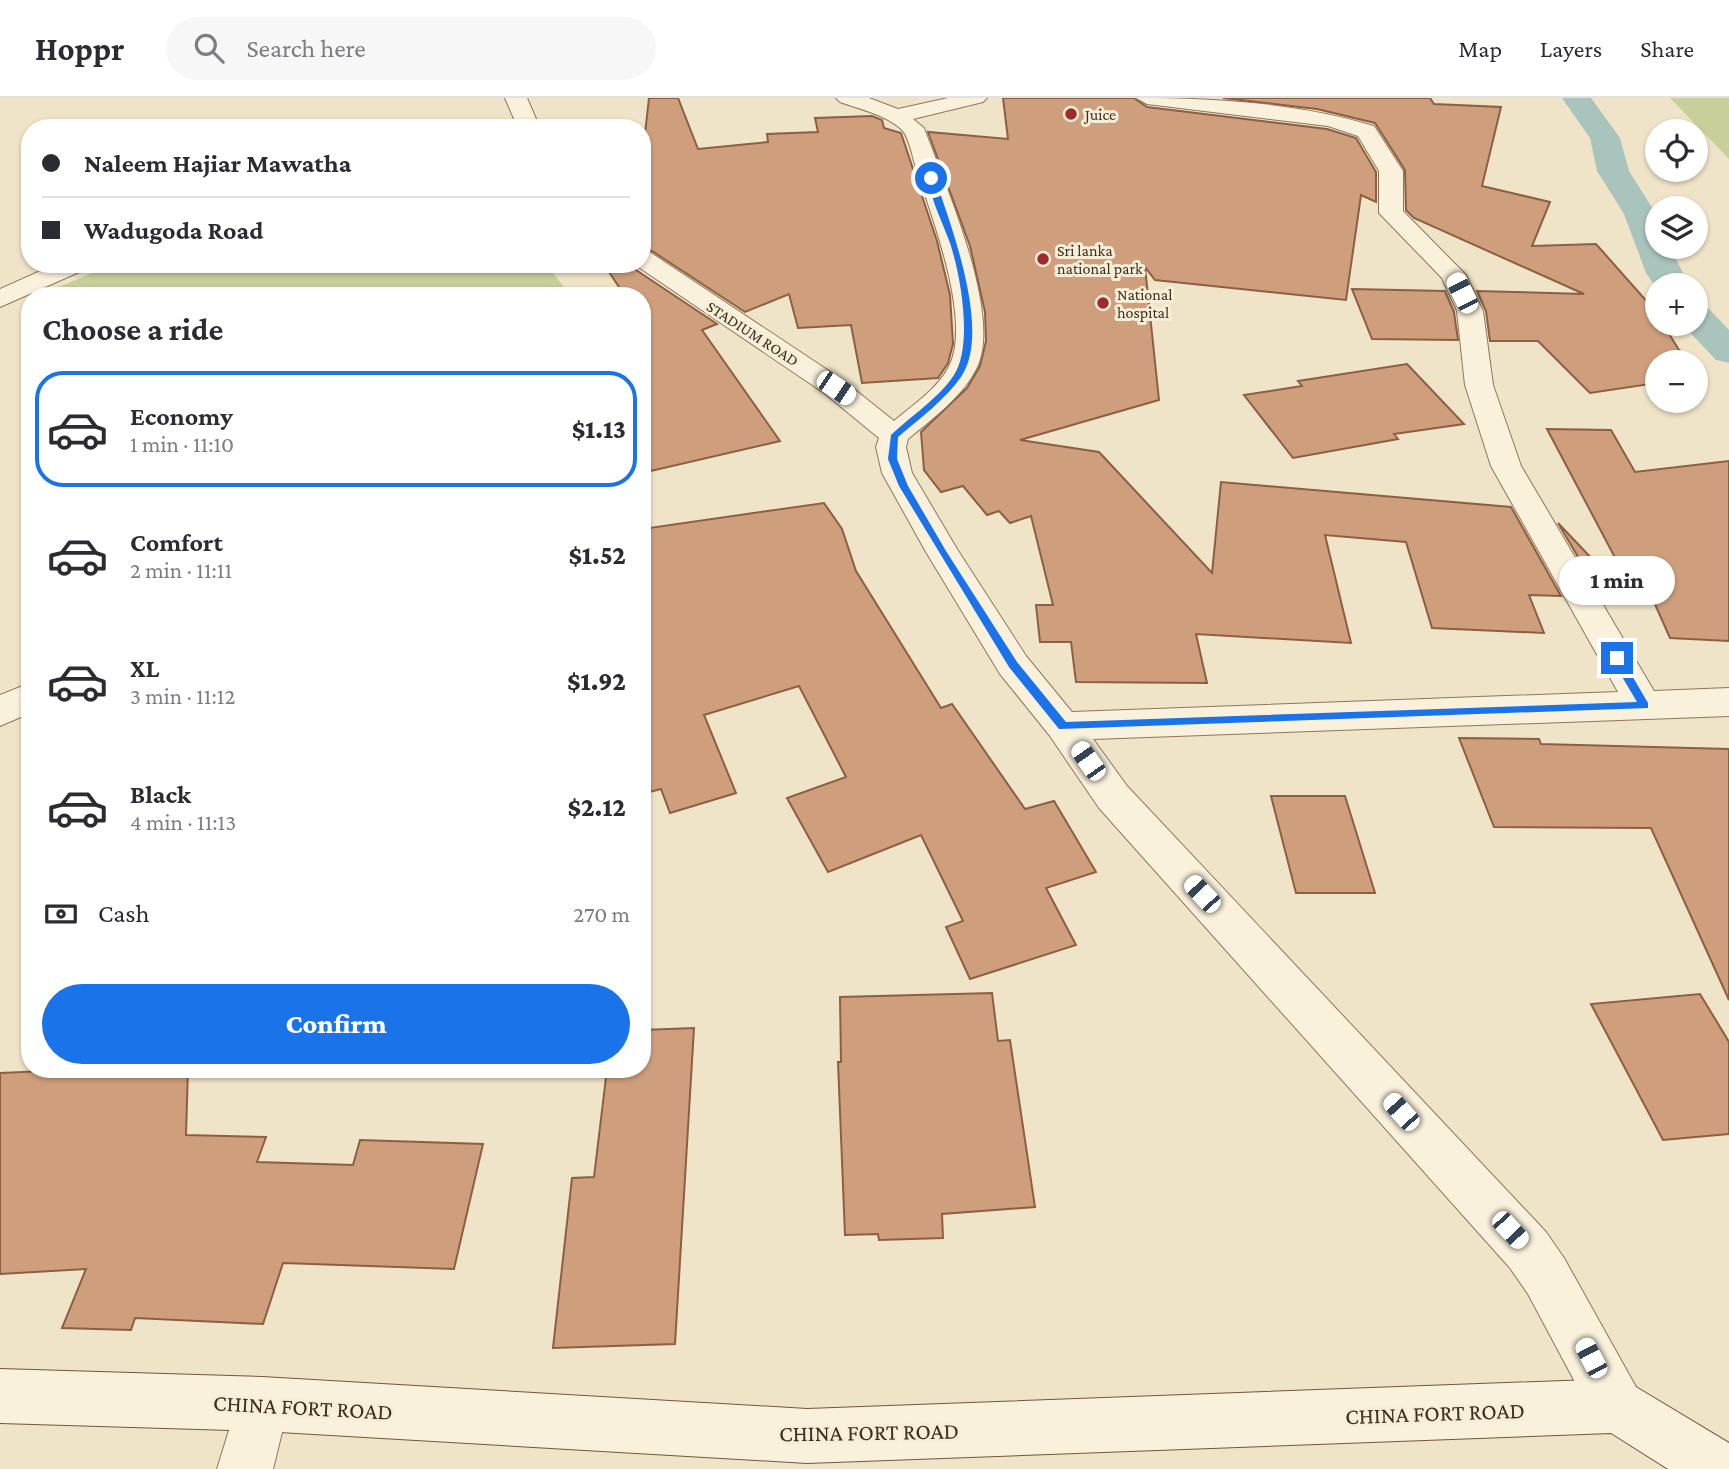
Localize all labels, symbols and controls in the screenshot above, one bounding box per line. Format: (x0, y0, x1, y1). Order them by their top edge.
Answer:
search box (166, 17, 656, 80)
icon: search (190, 29, 228, 67)
text: Hoppr (35, 30, 124, 67)
text: Search here (246, 34, 366, 63)
text: Map (1458, 35, 1502, 62)
text: Layers (1540, 35, 1602, 62)
text: Share (1640, 35, 1694, 62)
marker: Juice (1063, 106, 1079, 122)
place label: Juice (1083, 106, 1116, 124)
map controls (1645, 119, 1708, 413)
button: locate (1645, 119, 1708, 182)
text: Naleem Hajiar Mawatha (84, 149, 351, 178)
route start (915, 162, 947, 194)
button: layers (1645, 196, 1708, 259)
text: Wadugoda Road (84, 216, 263, 245)
place label: Sri lanka national park (1057, 242, 1143, 278)
marker: Sri lanka national park (1035, 251, 1051, 267)
car (1444, 270, 1481, 316)
button: + (1645, 273, 1708, 336)
place label: National hospital (1117, 286, 1172, 322)
marker: National hospital (1095, 295, 1111, 311)
street label: STADIUM ROAD (704, 297, 802, 369)
text: Choose a ride (42, 311, 223, 347)
button: − (1645, 350, 1708, 413)
car (813, 368, 860, 408)
icon: car (46, 398, 109, 461)
text: Economy (130, 402, 233, 431)
text: $1.13 (572, 415, 626, 444)
text: 1 min · 11:10 (130, 431, 234, 457)
icon: car (46, 524, 109, 587)
text: Comfort (130, 528, 223, 557)
text: $1.52 (568, 541, 626, 570)
callout: 1 min (1559, 556, 1675, 606)
text: 2 min · 11:11 (130, 557, 232, 583)
text: 1 min (1590, 567, 1644, 593)
route end (1601, 642, 1633, 674)
icon: car (46, 650, 109, 713)
text: XL (130, 654, 159, 683)
text: $1.92 (567, 667, 626, 696)
text: 3 min · 11:12 (130, 683, 235, 709)
car (1068, 738, 1109, 784)
icon: car (46, 776, 109, 839)
text: Black (130, 780, 191, 809)
text: $2.12 (567, 793, 626, 822)
text: 4 min · 11:13 (130, 809, 236, 835)
car (1180, 871, 1225, 917)
icon: cash (42, 895, 80, 933)
text: Cash (98, 899, 149, 928)
text: 270 m (573, 901, 630, 927)
button: Confirm (42, 984, 630, 1064)
car (1380, 1089, 1423, 1135)
car (1488, 1207, 1533, 1253)
car (1572, 1335, 1611, 1381)
street label: CHINA FORT ROAD (212, 1389, 394, 1425)
street label: CHINA FORT ROAD (1345, 1397, 1525, 1429)
street label: CHINA FORT ROAD (779, 1417, 959, 1447)

